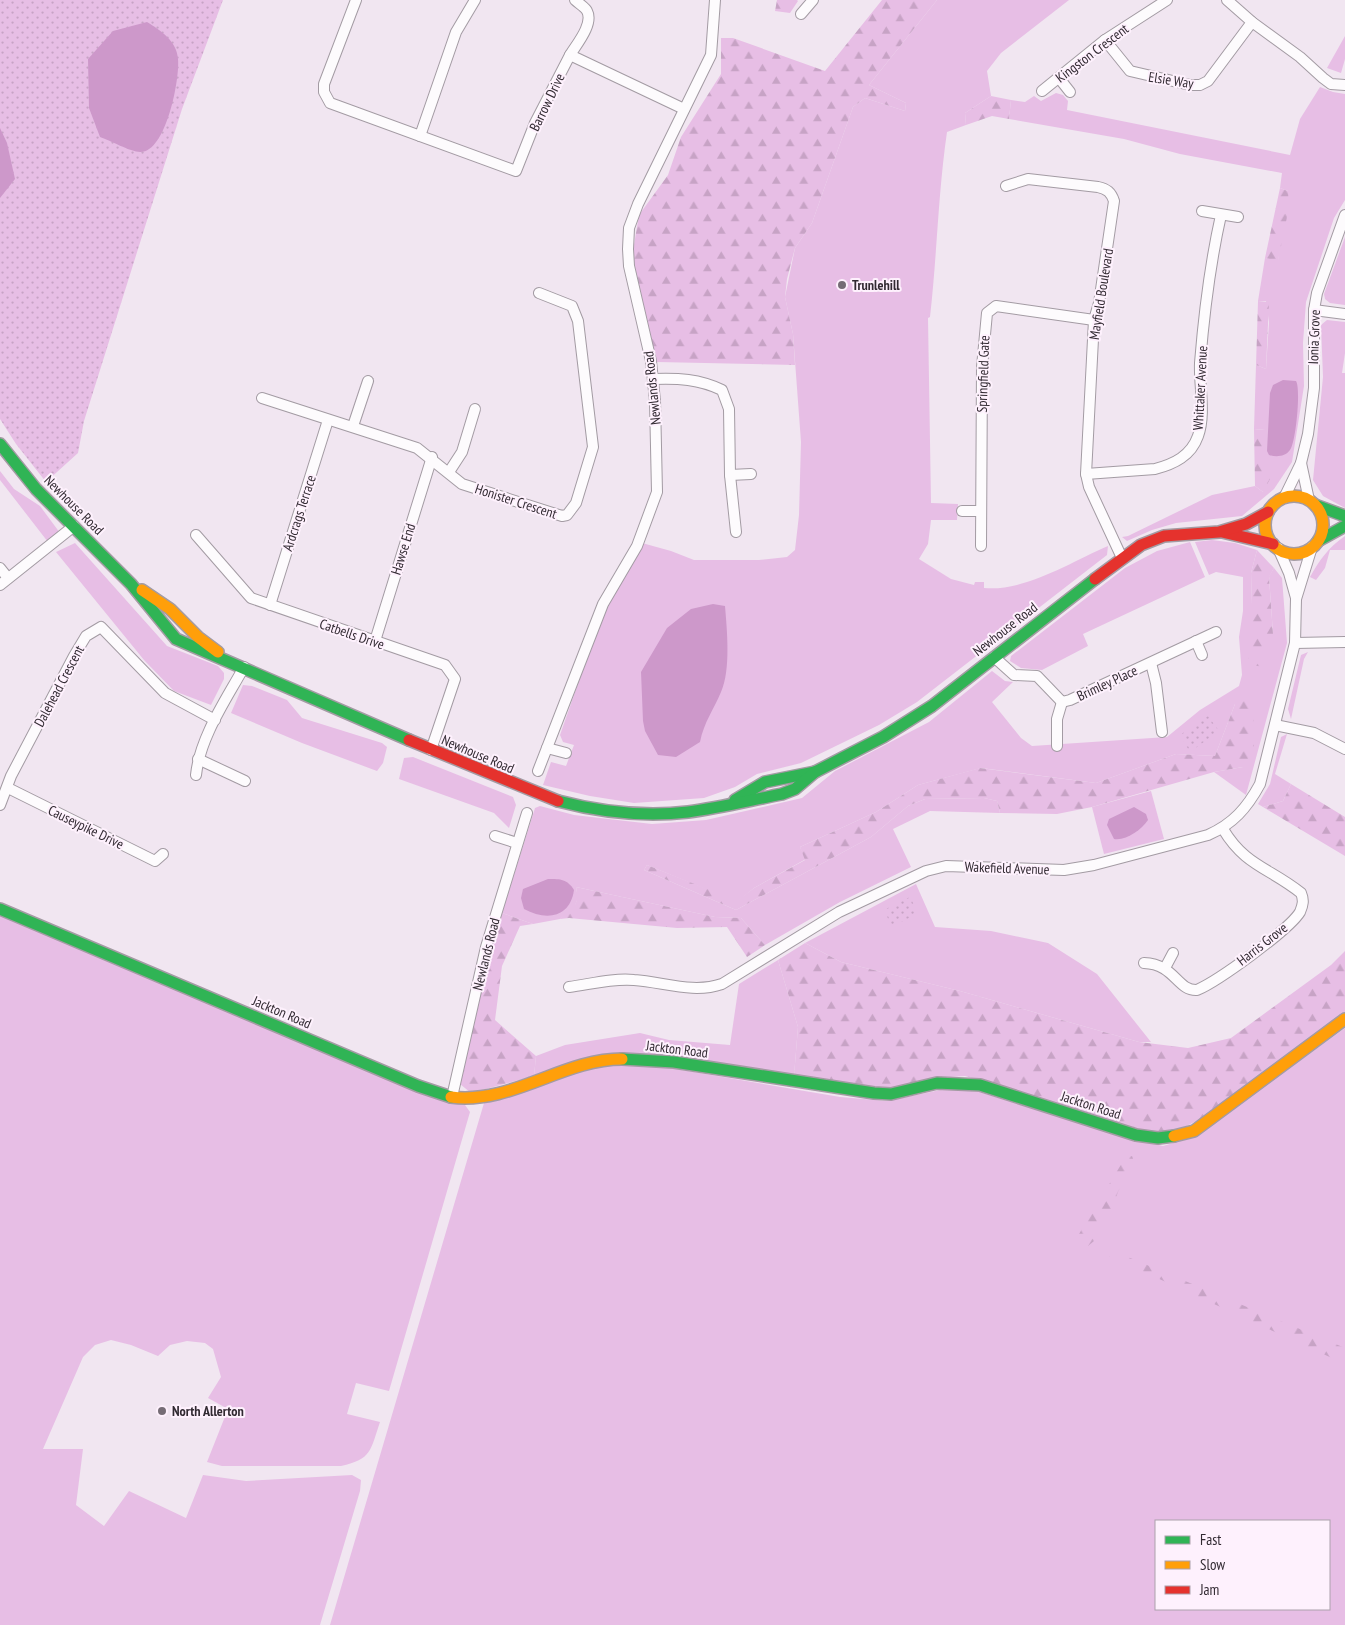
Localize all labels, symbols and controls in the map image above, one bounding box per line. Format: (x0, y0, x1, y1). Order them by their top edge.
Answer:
street label: Kingston Crescent (1052, 20, 1132, 86)
street label: Elsie Way (1147, 68, 1196, 93)
street label: Barrow Drive (525, 70, 569, 134)
street label: Mayfield Boulevard (1085, 247, 1117, 341)
place label: Trunlehill (852, 276, 900, 294)
marker: Trunlehill (836, 279, 848, 291)
street label: Ionia Grove (1304, 309, 1324, 365)
street label: Springfield Gate (973, 335, 993, 413)
street label: Whittaker Avenue (1189, 345, 1211, 431)
street label: Newlands Road (639, 350, 665, 426)
street label: Newhouse Road (40, 471, 108, 539)
street label: Ardcrags Terrace (278, 473, 320, 553)
street label: Honister Crescent (473, 479, 559, 523)
street label: Hawse End (387, 521, 419, 577)
street label: Newhouse Road (969, 598, 1041, 660)
street label: Catbells Drive (317, 615, 387, 654)
street label: Dalehead Crescent (30, 642, 88, 730)
street label: Brimley Place (1074, 661, 1140, 705)
street label: Newhouse Road (439, 731, 517, 777)
street label: Causeypike Drive (45, 801, 127, 853)
street label: Wakefield Avenue (964, 858, 1050, 878)
street label: Newlands Road (468, 916, 504, 992)
street label: Harris Grove (1233, 919, 1291, 969)
street label: Jackton Road (249, 991, 314, 1032)
street label: Jackton Road (644, 1036, 709, 1062)
street label: Jackton Road (1058, 1087, 1123, 1123)
place label: North Allerton (172, 1402, 244, 1420)
marker: North Allerton (156, 1405, 168, 1417)
legend (1155, 1520, 1330, 1610)
text: Fast (1200, 1530, 1221, 1549)
text: Slow (1200, 1555, 1225, 1574)
text: Jam (1199, 1580, 1219, 1599)

